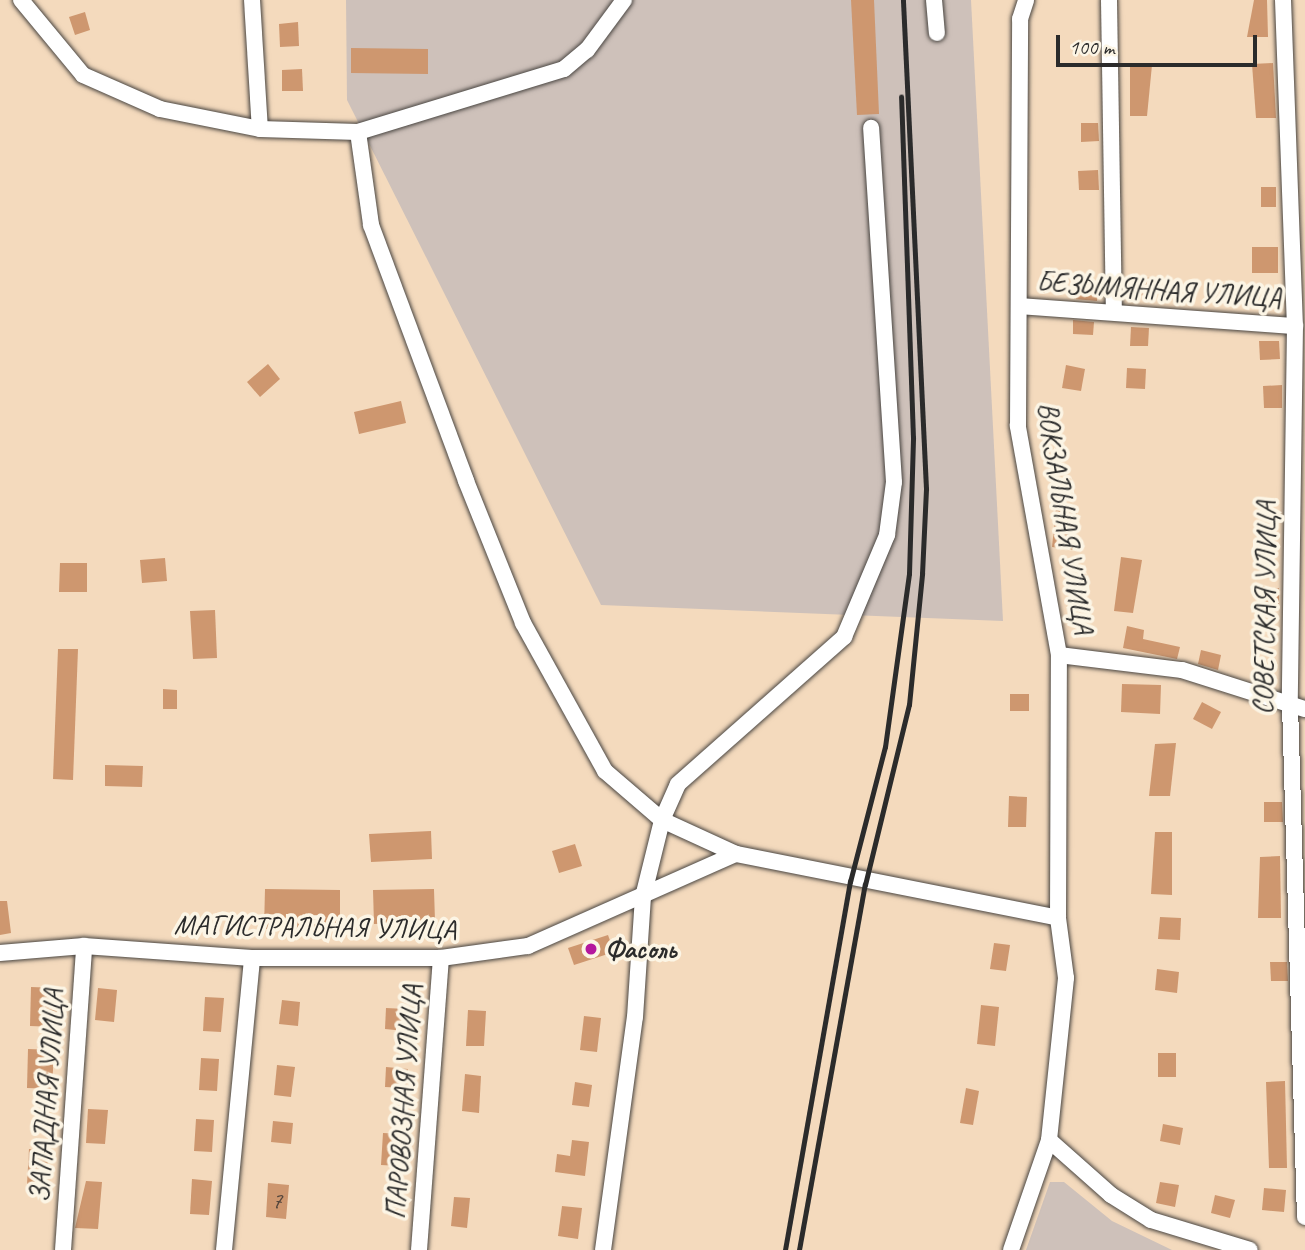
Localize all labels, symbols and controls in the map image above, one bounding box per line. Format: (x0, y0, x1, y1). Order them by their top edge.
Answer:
scale bar (1060, 21, 1261, 65)
text: 100 m (1069, 34, 1114, 60)
street label: БЕЗЫМЯННАЯ УЛИЦА (1036, 265, 1282, 315)
street label: ВОКЗАЛЬНАЯ УЛИЦА (1030, 400, 1100, 636)
street label: СОВЕТСКАЯ УЛИЦА (1246, 501, 1284, 715)
street label: МАГИСТРАЛЬНАЯ УЛИЦА (174, 908, 456, 946)
place label: Фасоль (605, 932, 676, 966)
marker: Фасоль (583, 941, 599, 957)
street label: ПАРОВОЗНАЯ УЛИЦА (379, 985, 429, 1219)
street label: ЗАПАДНАЯ УЛИЦА (23, 988, 71, 1204)
house number: 7 (272, 1187, 282, 1215)

